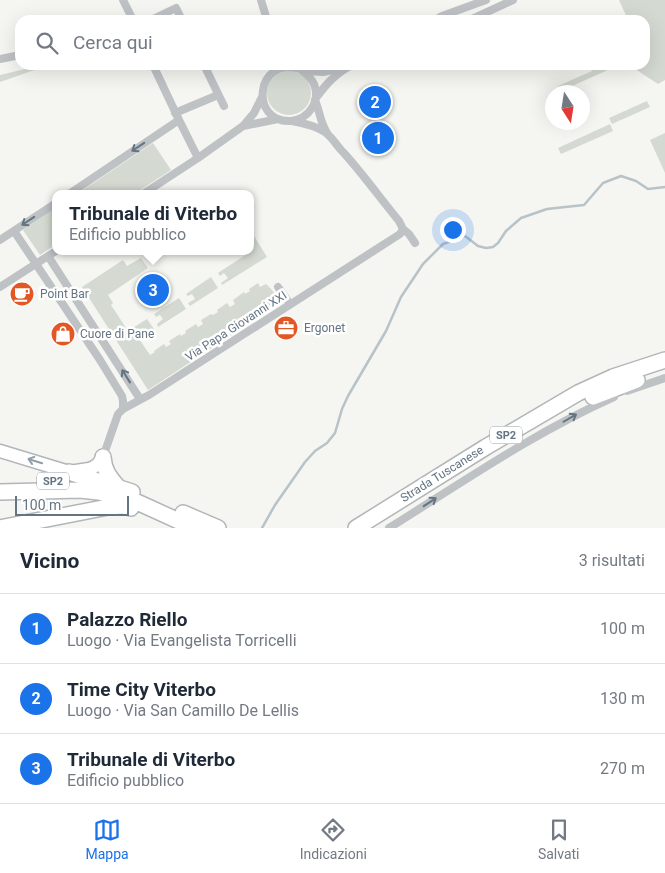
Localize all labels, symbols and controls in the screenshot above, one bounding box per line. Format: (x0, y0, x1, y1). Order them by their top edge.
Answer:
search box (15, 15, 650, 70)
icon: search (33, 29, 61, 57)
text: Cerca qui (73, 31, 153, 54)
pin: 2 (359, 83, 391, 121)
north arrow (545, 85, 590, 130)
pin: 1 (362, 119, 394, 157)
one-way arrow (131, 142, 145, 152)
popup (52, 190, 254, 255)
text: Tribunale di Viterbo (69, 202, 237, 225)
one-way arrow (21, 216, 35, 226)
your location (440, 217, 466, 243)
text: Edificio pubblico (69, 225, 186, 244)
pin: 3 (137, 271, 169, 309)
cafe icon: Point Bar (9, 281, 35, 307)
place label: Point Bar (40, 287, 89, 301)
street label: Via Papa Giovanni XXI (183, 288, 289, 364)
office icon: Ergonet (273, 315, 299, 341)
shop icon: Cuore di Pane (50, 321, 76, 347)
place label: Ergonet (304, 321, 345, 335)
place label: Cuore di Pane (80, 327, 154, 341)
one-way arrow (121, 370, 131, 384)
one-way arrow (562, 413, 576, 423)
road number: SP2 (490, 426, 522, 444)
street label: Strada Tuscanese (398, 443, 486, 505)
one-way arrow (27, 456, 43, 466)
road number: SP2 (37, 472, 69, 490)
scale bar (15, 493, 129, 516)
one-way arrow (423, 496, 437, 506)
text: 100 m (22, 497, 61, 513)
text: Vicino (20, 549, 79, 573)
text: 3 risultati (579, 551, 645, 570)
text: Palazzo Riello (67, 608, 187, 631)
text: 1 (31, 619, 41, 638)
text: 100 m (600, 619, 645, 638)
text: Luogo · Via Evangelista Torricelli (67, 631, 297, 650)
text: Time City Viterbo (67, 678, 216, 701)
text: 2 (31, 689, 41, 708)
text: 130 m (600, 689, 645, 708)
text: Luogo · Via San Camillo De Lellis (67, 701, 299, 720)
text: Tribunale di Viterbo (67, 748, 235, 771)
text: 3 (31, 759, 41, 778)
text: 270 m (600, 759, 645, 778)
text: Edificio pubblico (67, 771, 184, 790)
tab: Mappa (85, 816, 129, 862)
tab: Indicazioni (300, 816, 367, 862)
tab: Salvati (538, 816, 580, 862)

